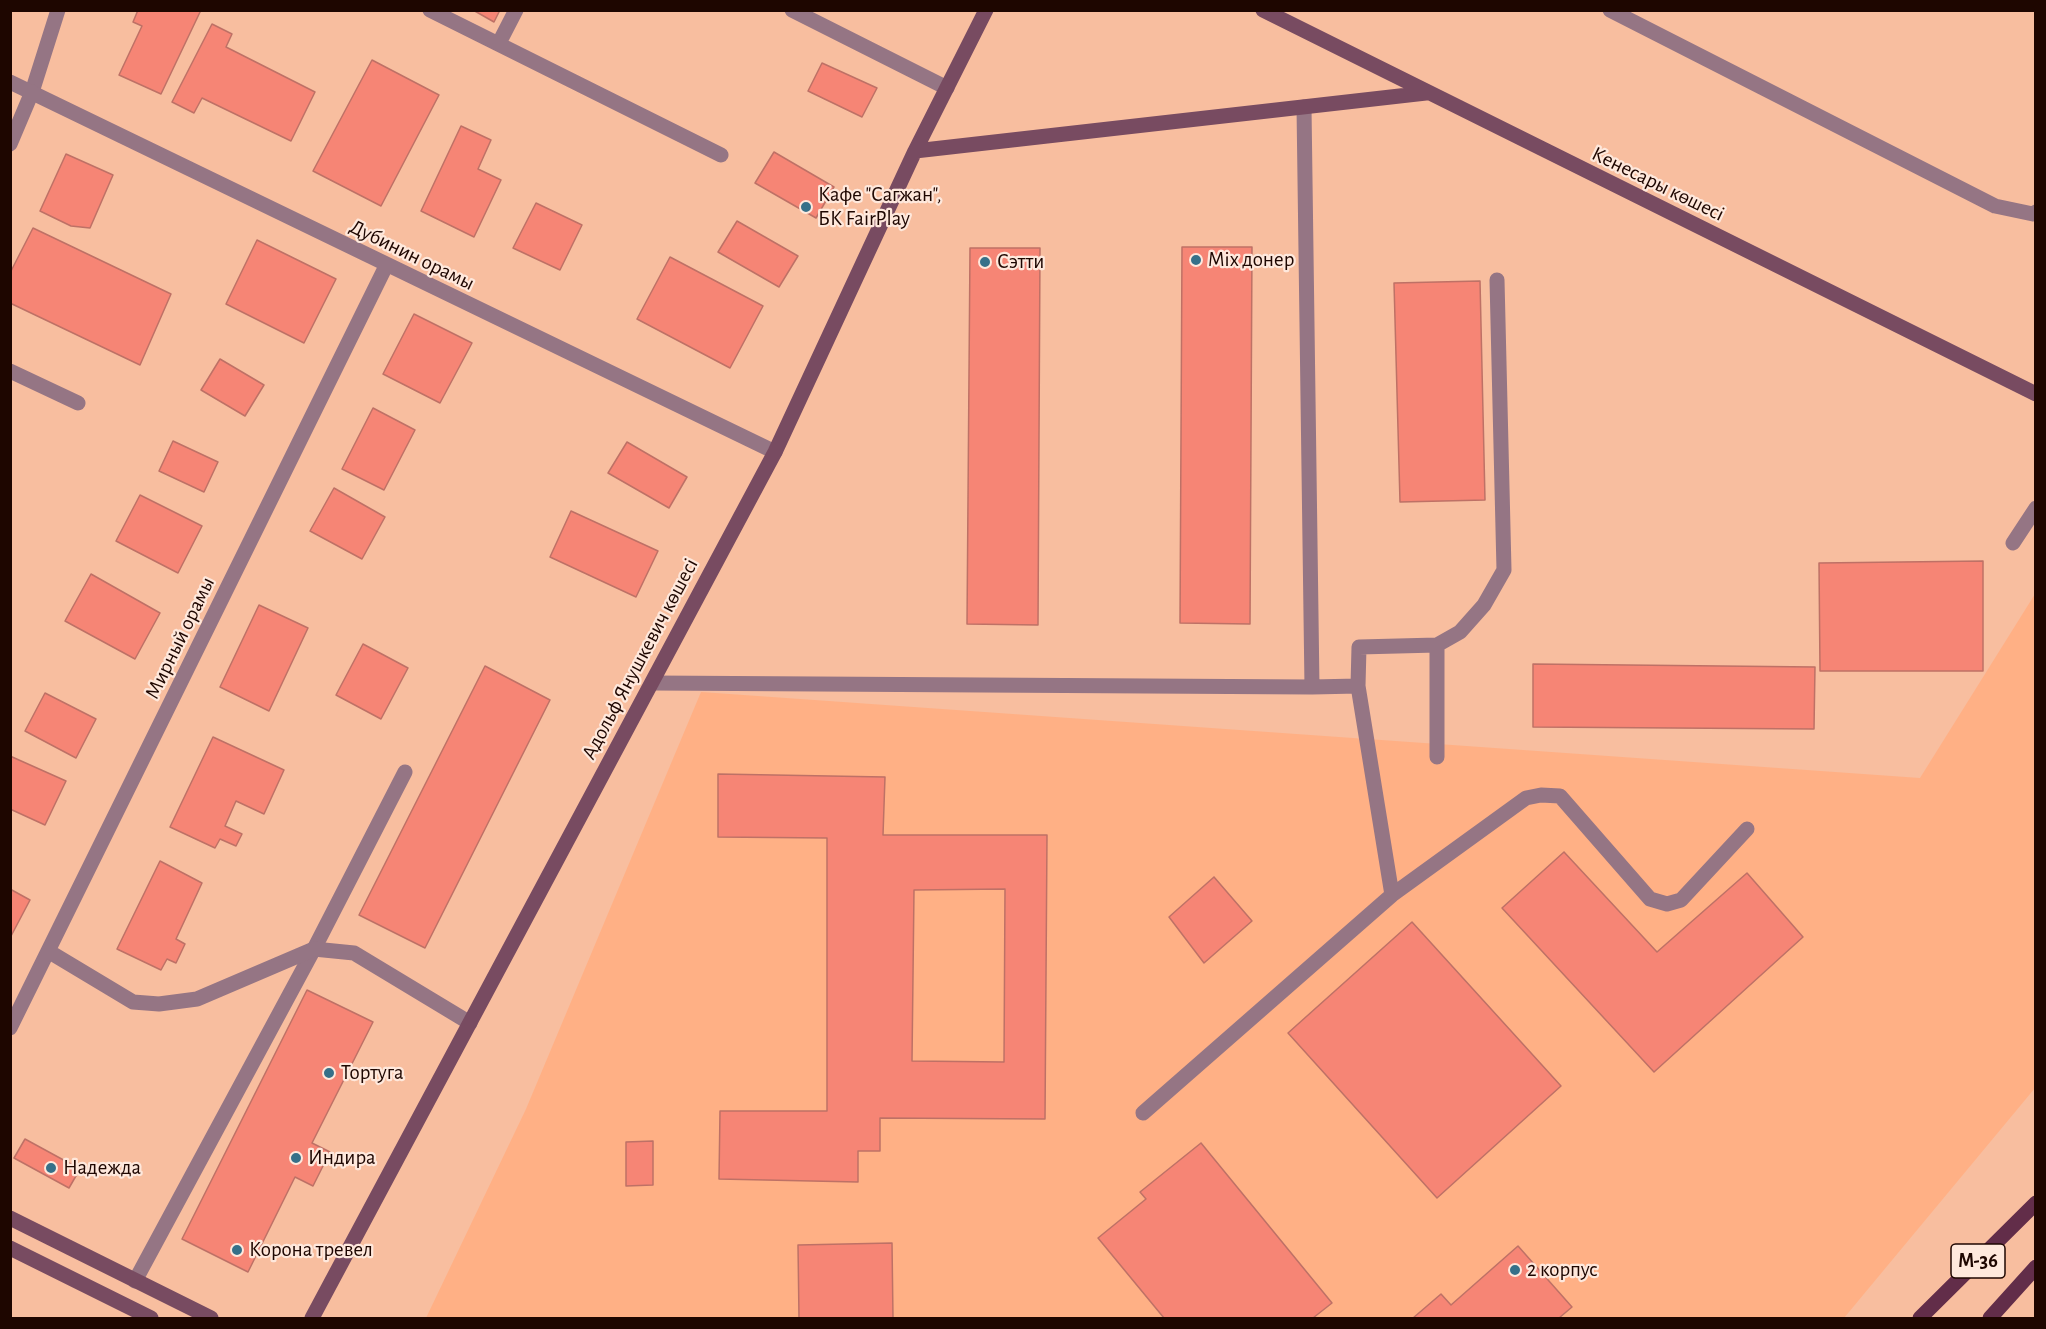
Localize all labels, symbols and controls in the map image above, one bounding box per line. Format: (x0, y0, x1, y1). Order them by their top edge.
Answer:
street label: Кенесары көшесі (1588, 141, 1728, 227)
place label: Кафе "Сагжан", БК FairPlay (818, 182, 942, 232)
marker: Кафе "Сагжан", БК FairPlay (799, 200, 813, 214)
street label: Дубинин орамы (345, 214, 479, 296)
place label: Mix донер (1208, 247, 1294, 273)
place label: Сэтти (997, 249, 1044, 275)
marker: Mix донер (1189, 253, 1203, 267)
marker: Сэтти (978, 255, 992, 269)
street label: Адольф Янушкевич көшесі (576, 554, 704, 764)
street label: Мирный орамы (140, 573, 220, 703)
place label: Тортуга (341, 1060, 404, 1086)
marker: Тортуга (322, 1066, 336, 1080)
place label: Индира (308, 1145, 376, 1171)
marker: Индира (289, 1151, 303, 1165)
place label: Надежда (63, 1155, 141, 1181)
marker: Надежда (44, 1161, 58, 1175)
place label: Корона тревел (249, 1237, 373, 1263)
marker: Корона тревел (230, 1243, 244, 1257)
road number: M-36 (1951, 1244, 2005, 1278)
place label: 2 корпус (1527, 1257, 1598, 1283)
marker: 2 корпус (1508, 1263, 1522, 1277)

